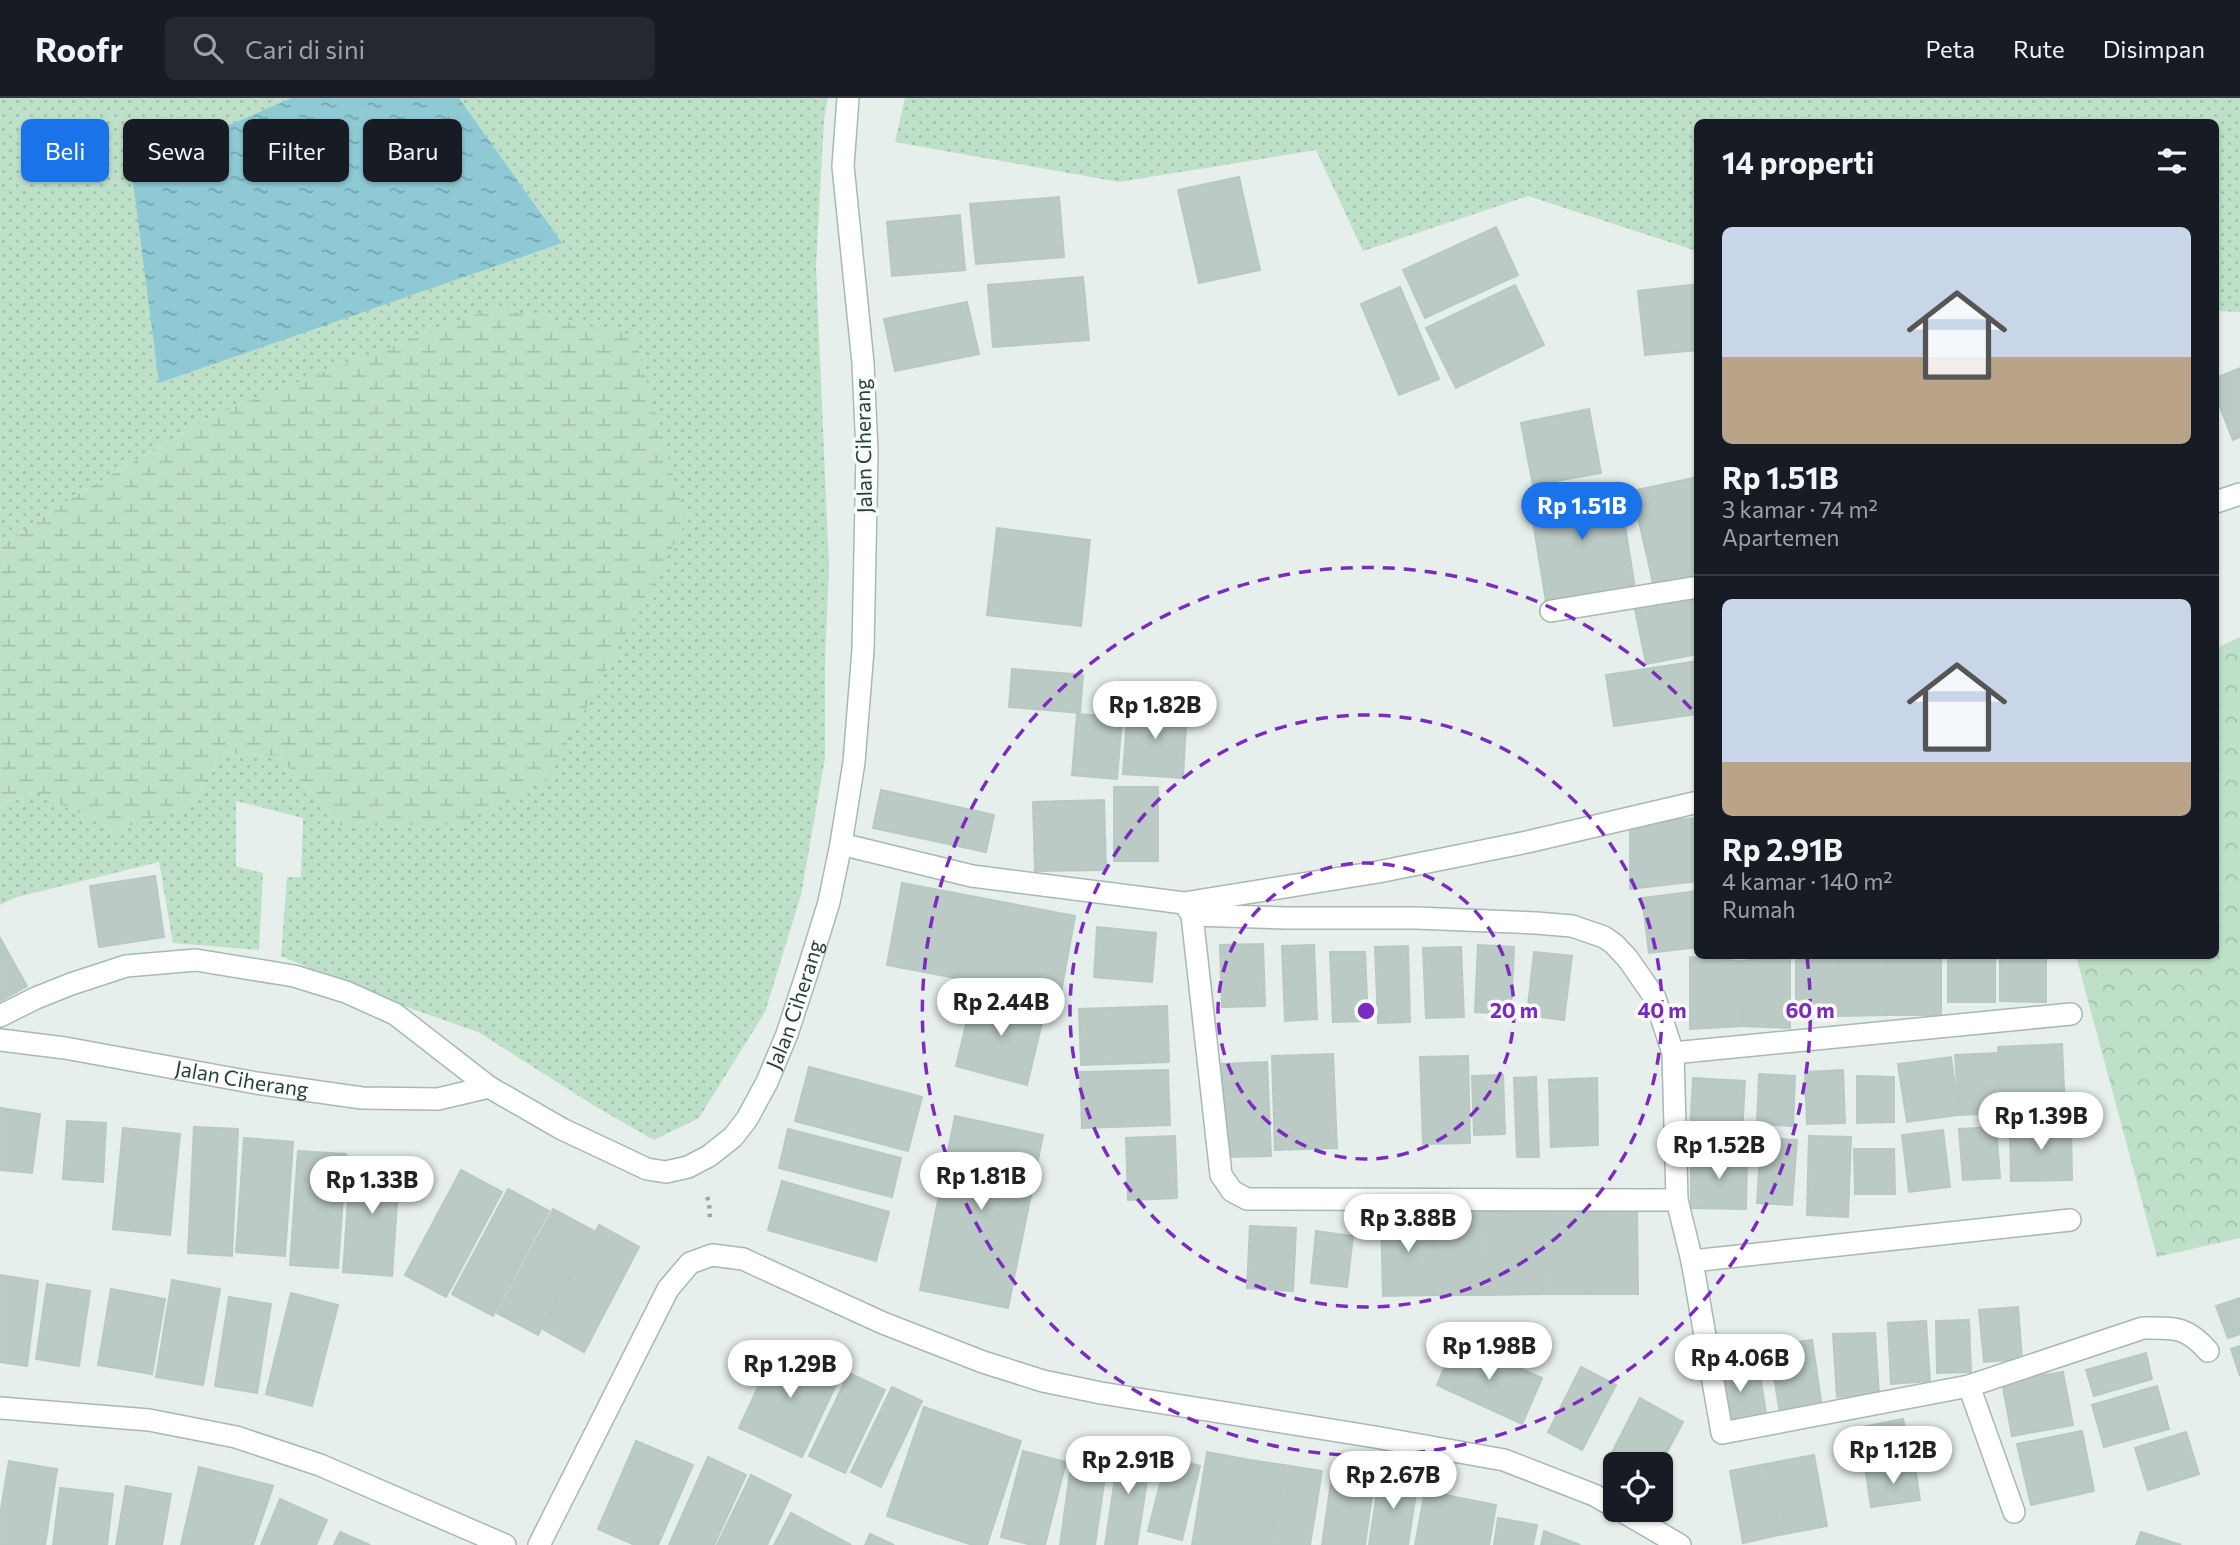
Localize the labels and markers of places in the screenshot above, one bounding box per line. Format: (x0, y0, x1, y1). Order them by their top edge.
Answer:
pin: Rp 1.51B (1510, 482, 1654, 542)
pin: Rp 1.82B (1083, 682, 1227, 741)
pin: Rp 2.44B (929, 978, 1073, 1038)
centre of rings (1354, 999, 1378, 1023)
pin: Rp 1.39B (1969, 1093, 2113, 1152)
pin: Rp 1.52B (1647, 1122, 1791, 1181)
pin: Rp 1.81B (909, 1152, 1053, 1212)
pin: Rp 1.33B (300, 1156, 444, 1216)
pin: Rp 3.88B (1336, 1194, 1480, 1254)
pin: Rp 1.98B (1417, 1322, 1561, 1382)
pin: Rp 4.06B (1668, 1334, 1812, 1394)
pin: Rp 1.29B (718, 1340, 862, 1400)
pin: Rp 1.12B (1821, 1426, 1965, 1486)
pin: Rp 2.91B (1056, 1436, 1200, 1496)
pin: Rp 2.67B (1321, 1452, 1465, 1511)

